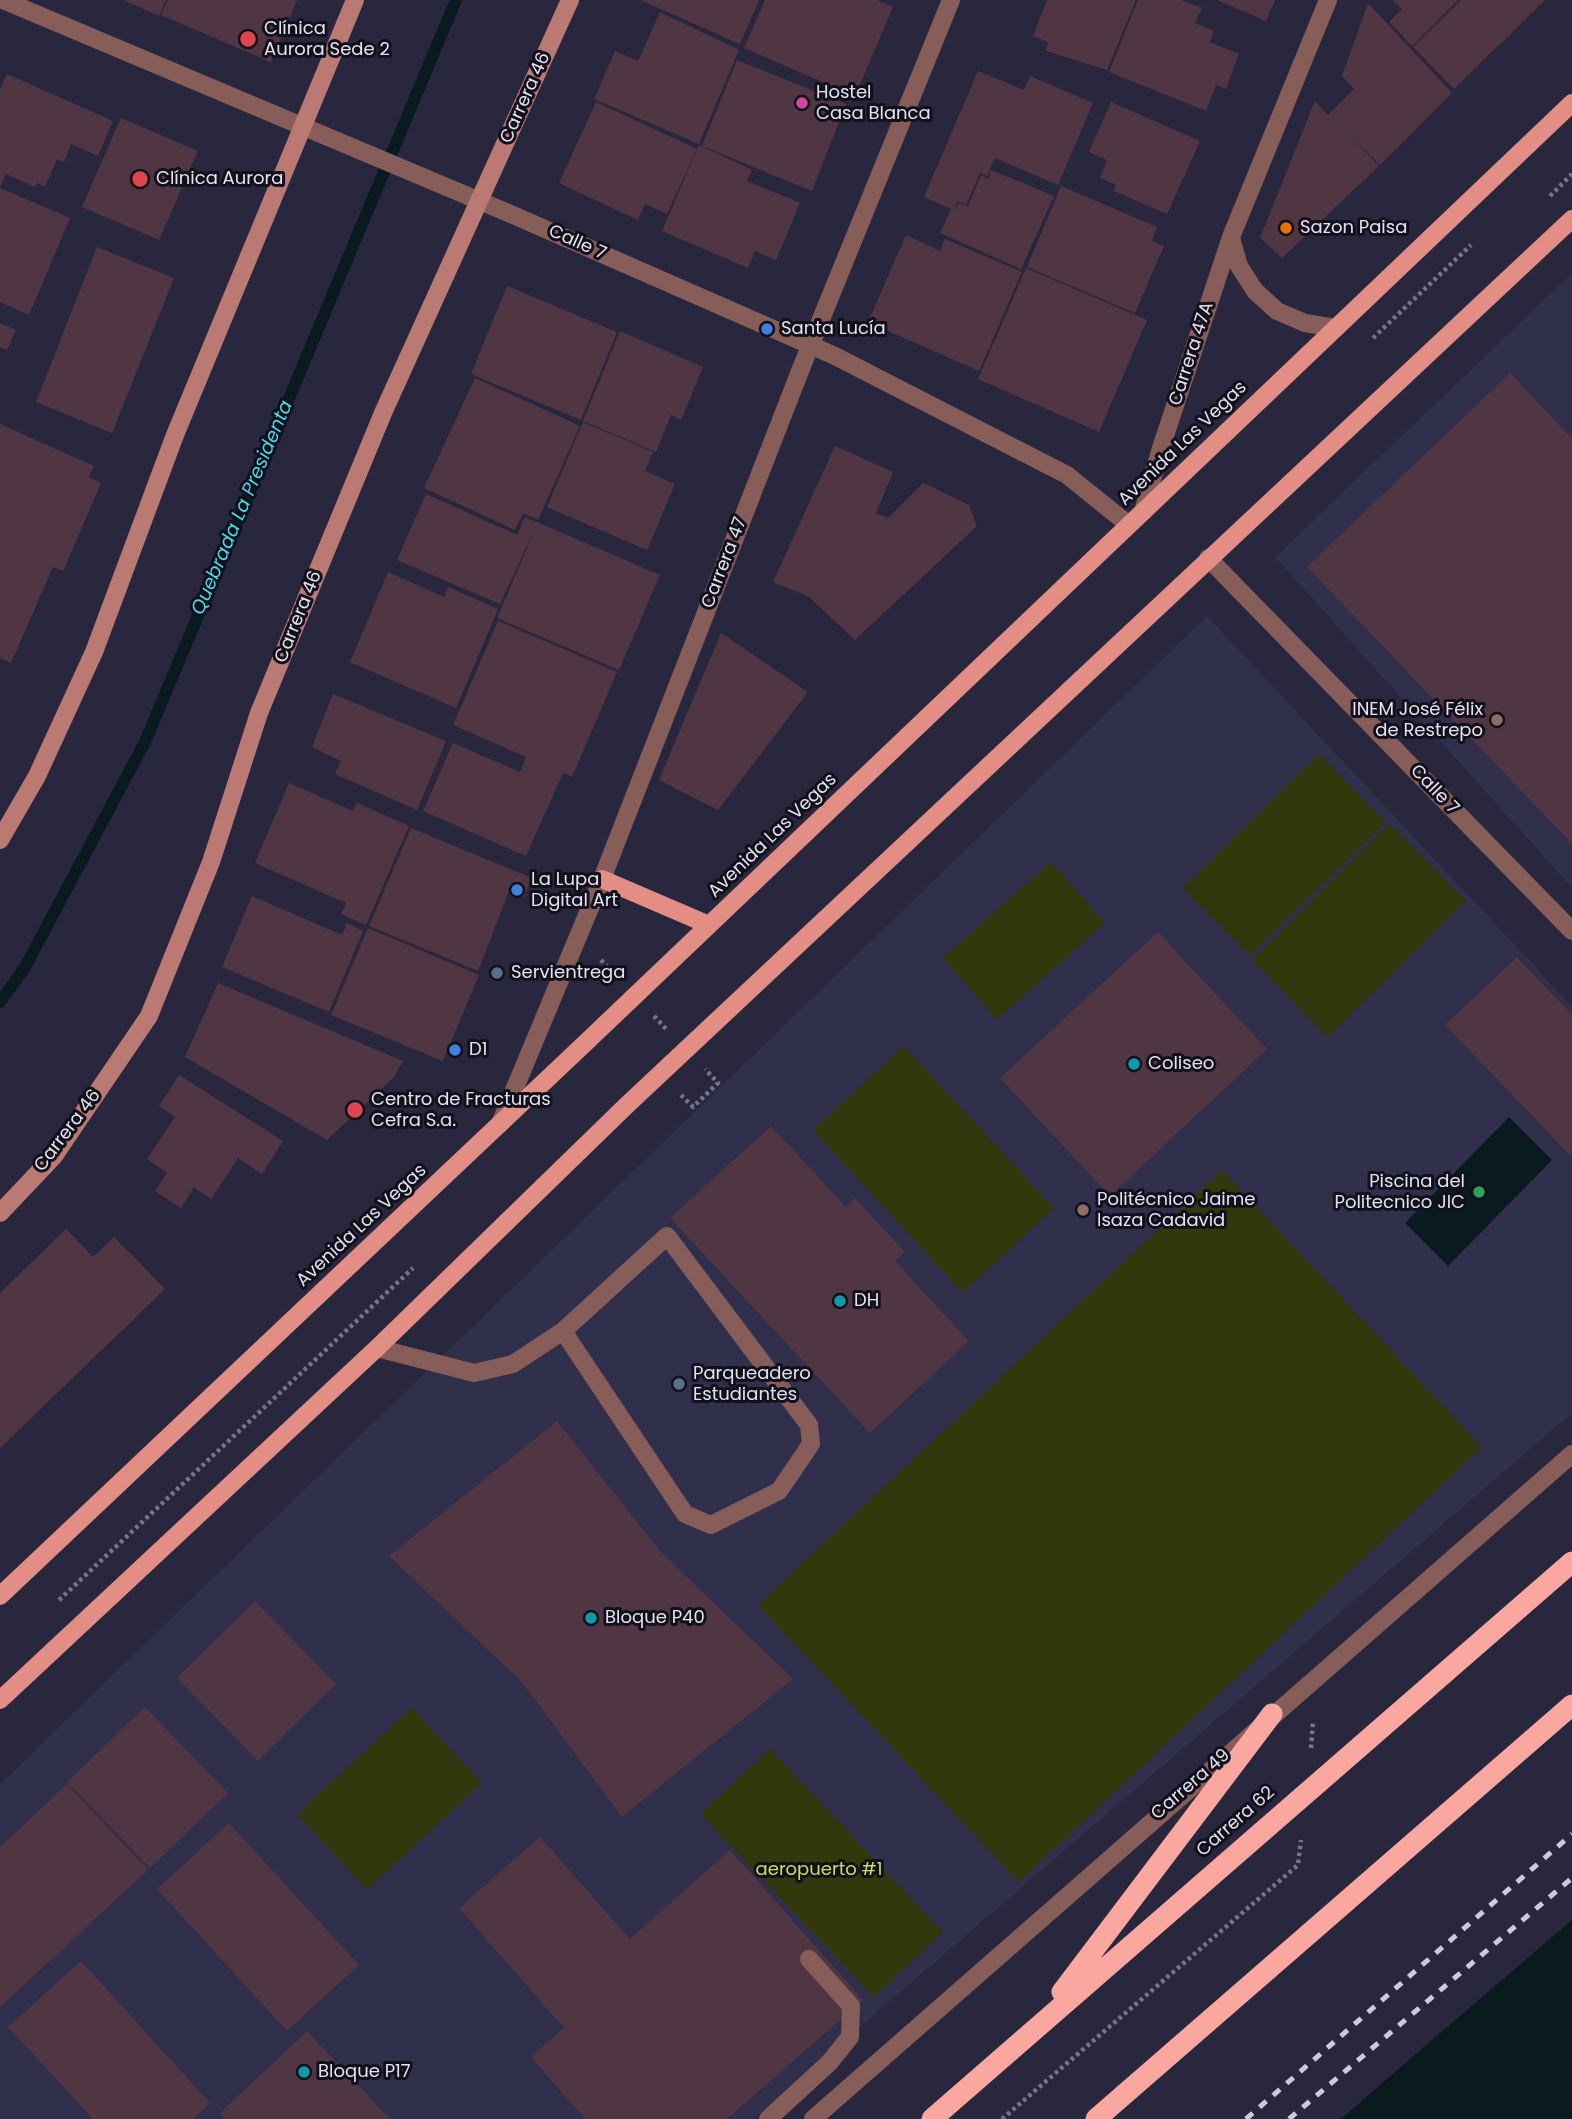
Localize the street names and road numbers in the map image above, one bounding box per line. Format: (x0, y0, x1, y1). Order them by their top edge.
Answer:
street label: Carrera 46 (496, 49, 556, 147)
street label: Calle 7 (545, 221, 609, 265)
street label: Carrera 47A (1165, 299, 1219, 409)
street label: Avenida Las Vegas (1114, 377, 1252, 511)
street label: Carrera 47 (698, 515, 752, 611)
street label: Carrera 46 (271, 568, 327, 666)
street label: Calle 7 (1405, 761, 1463, 819)
street label: Avenida Las Vegas (704, 769, 842, 903)
street label: Carrera 46 (30, 1086, 106, 1176)
street label: Avenida Las Vegas (293, 1160, 431, 1292)
street label: Carrera 49 (1147, 1745, 1235, 1825)
street label: Carrera 62 (1193, 1782, 1279, 1862)

